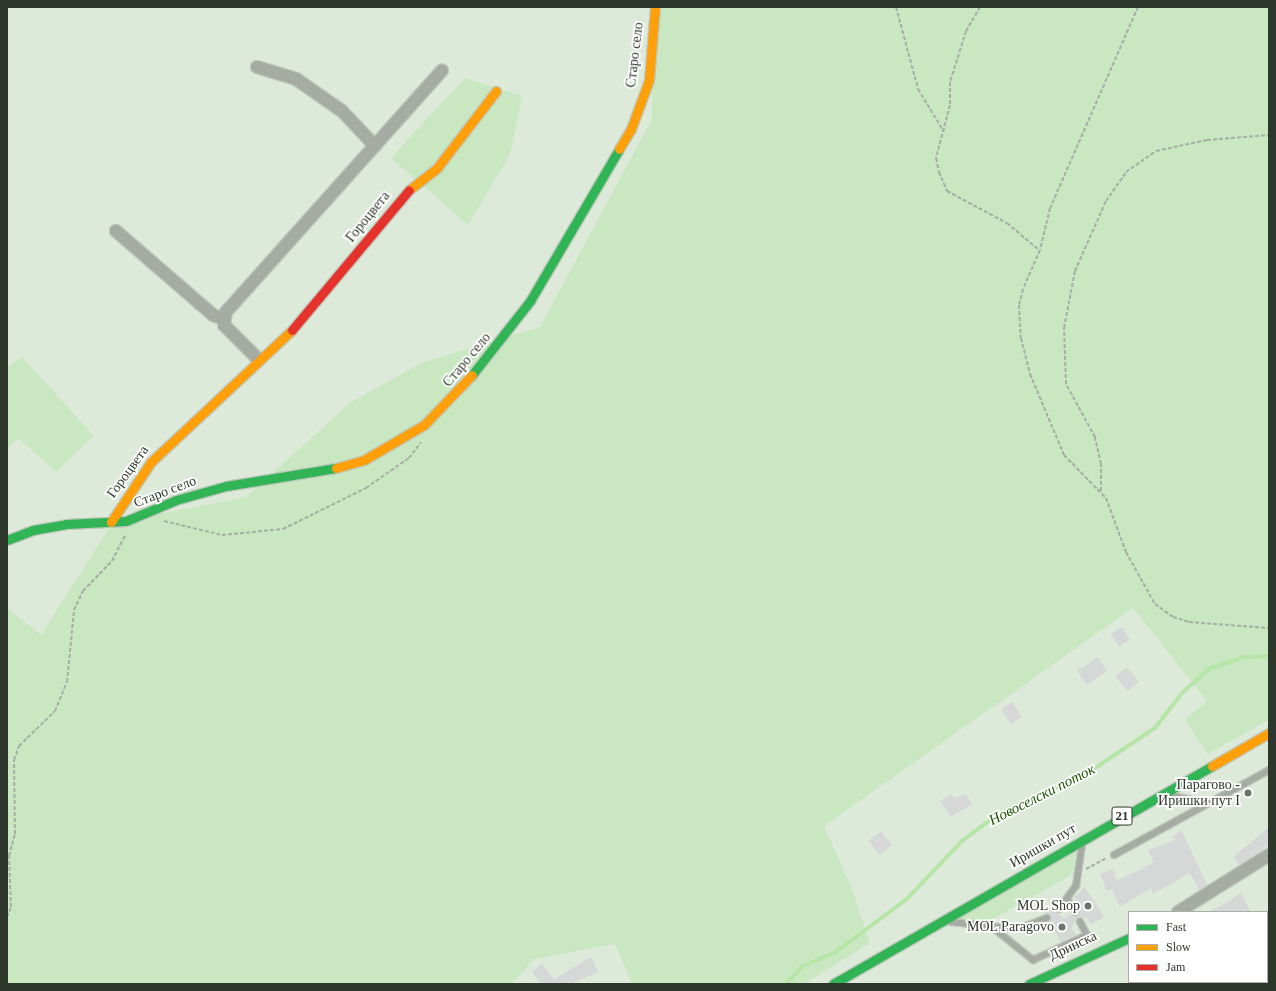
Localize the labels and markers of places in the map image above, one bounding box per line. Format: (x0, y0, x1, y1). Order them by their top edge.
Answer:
place label: Парагово - Иришки пут I (1158, 777, 1240, 810)
marker: Парагово - Иришки пут I (1243, 788, 1253, 798)
place label: MOL Shop (1017, 898, 1080, 914)
marker: MOL Shop (1083, 901, 1093, 911)
place label: MOL Paragovo (967, 919, 1054, 935)
marker: MOL Paragovo (1057, 922, 1067, 932)

